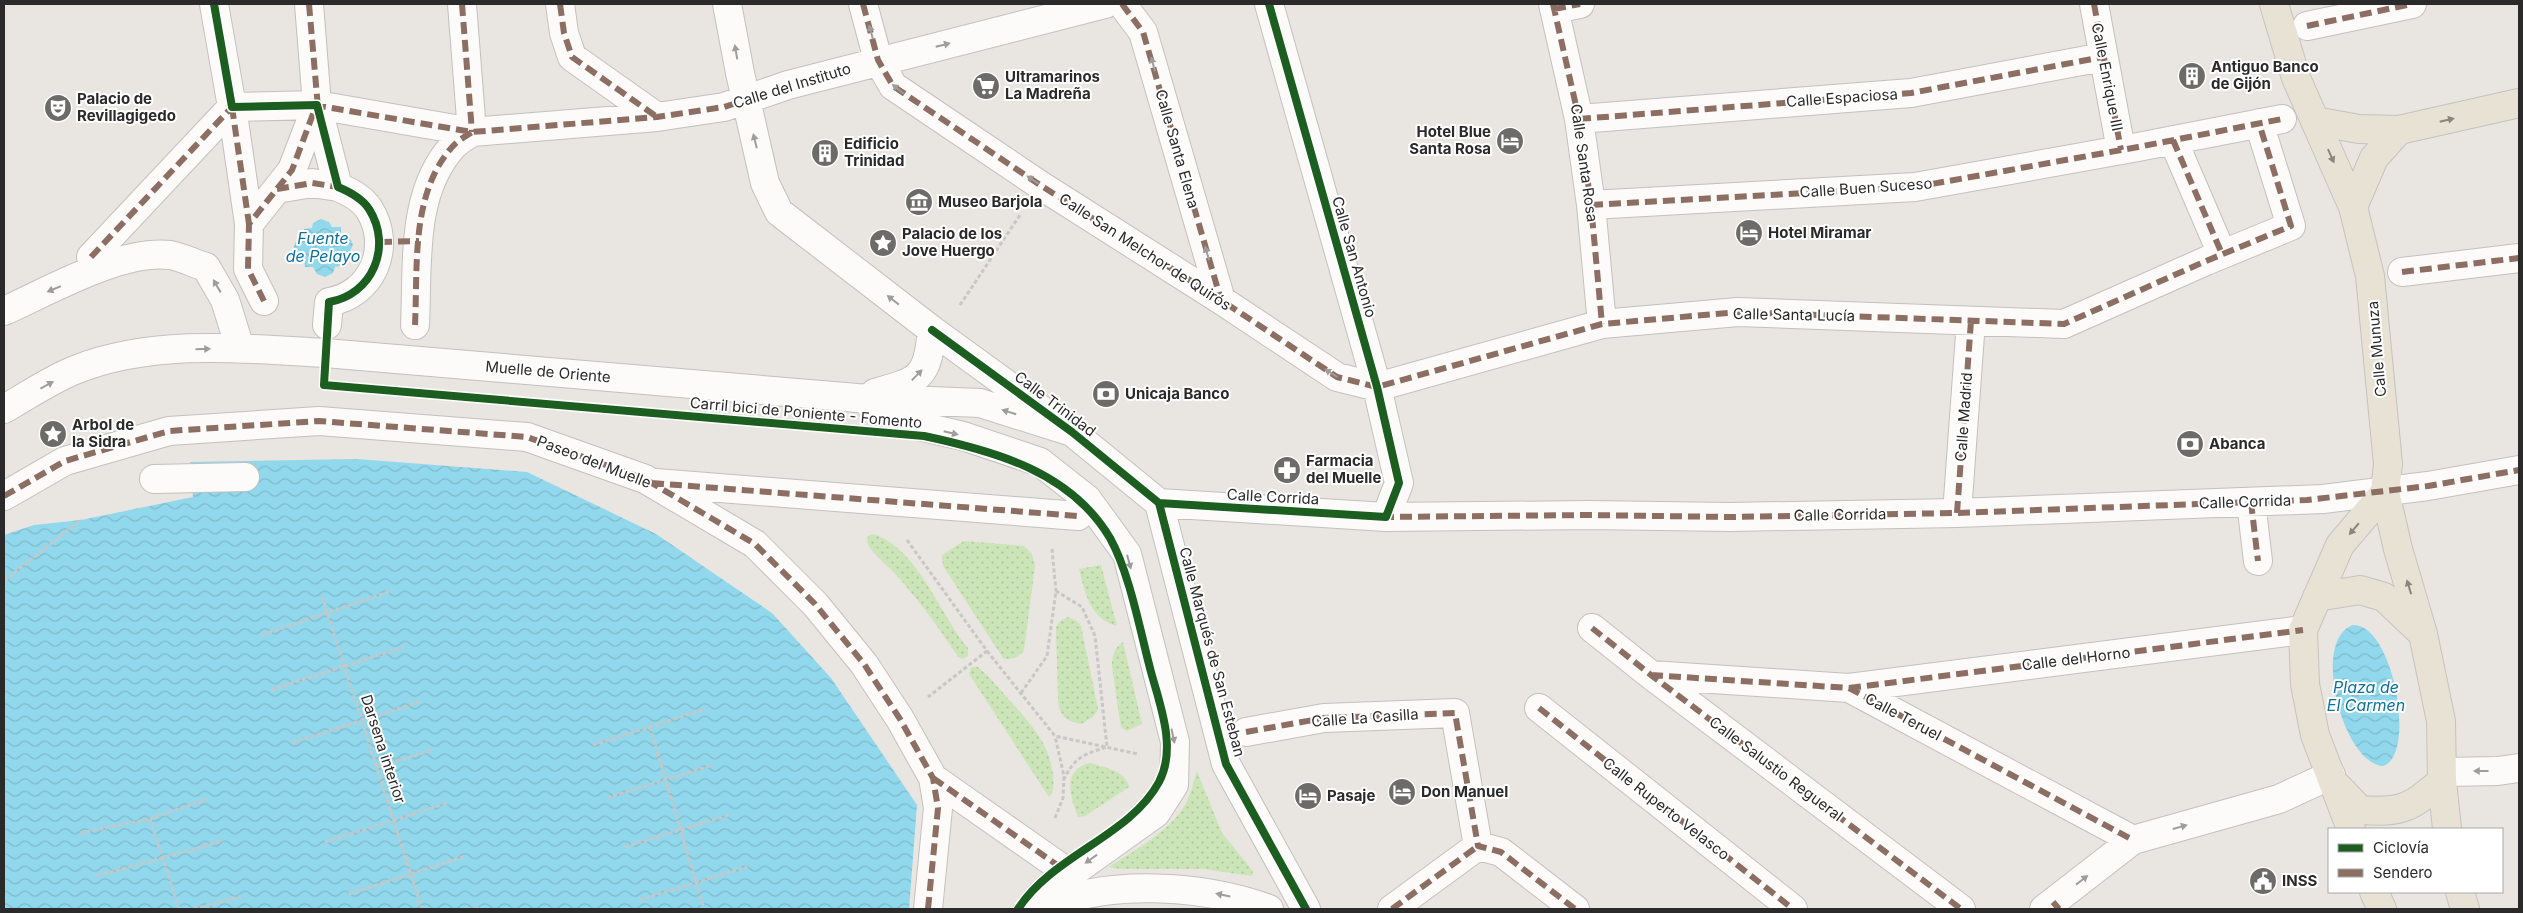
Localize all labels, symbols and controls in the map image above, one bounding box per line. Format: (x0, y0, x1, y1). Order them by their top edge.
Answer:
street label: Calle Enrique III (2088, 21, 2127, 133)
one-way arrow (867, 24, 875, 40)
one-way arrow (935, 41, 950, 49)
one-way arrow (732, 44, 740, 59)
one-way arrow (1148, 56, 1156, 71)
place label: Antiguo Banco de Gijón (2211, 57, 2319, 93)
street label: Calle del Instituto (731, 59, 853, 112)
building icon: Antiguo Banco de Gijón (2177, 61, 2207, 91)
place label: Ultramarinos La Madreña (1005, 67, 1100, 103)
supermarket icon: Ultramarinos La Madreña (971, 71, 1001, 101)
one-way arrow (892, 84, 905, 94)
street label: Calle Espaciosa (1786, 84, 1898, 111)
street label: Calle Santa Elena (1151, 87, 1204, 211)
place label: Palacio de Revillagigedo (77, 89, 176, 125)
theatre icon: Palacio de Revillagigedo (43, 93, 73, 123)
street label: Calle Santa Rosa (1567, 103, 1602, 223)
one-way arrow (2439, 115, 2455, 123)
place label: Hotel Blue Santa Rosa (1409, 122, 1491, 158)
hotel icon: Hotel Blue Santa Rosa (1495, 126, 1525, 156)
one-way arrow (751, 134, 759, 149)
place label: Edificio Trinidad (844, 134, 904, 170)
building icon: Edificio Trinidad (810, 138, 840, 168)
one-way arrow (2327, 149, 2335, 163)
street label: Calle Buen Suceso (1799, 173, 1933, 202)
one-way arrow (1026, 175, 1040, 185)
museum icon: Museo Barjola (904, 187, 934, 217)
street label: Calle San Melchor de Quirós (1056, 189, 1235, 314)
place label: Museo Barjola (938, 192, 1042, 211)
street label: Calle San Antonio (1328, 194, 1381, 320)
hotel icon: Hotel Miramar (1734, 218, 1764, 248)
place label: Hotel Miramar (1768, 223, 1871, 242)
place label: Palacio de los Jove Huergo (902, 224, 1002, 260)
water label: Fuente de Pelayo (286, 228, 360, 266)
place icon: Palacio de los Jove Huergo (868, 228, 898, 258)
one-way arrow (1203, 246, 1211, 261)
one-way arrow (213, 280, 222, 293)
one-way arrow (47, 285, 61, 293)
one-way arrow (887, 295, 900, 306)
street label: Calle Munuza (2363, 300, 2390, 398)
street label: Calle Santa Lucía (1733, 304, 1855, 325)
one-way arrow (195, 345, 211, 353)
street label: Muelle de Oriente (485, 357, 611, 386)
street label: Calle Trinidad (1011, 367, 1100, 440)
one-way arrow (911, 369, 923, 381)
one-way arrow (1324, 369, 1337, 378)
street label: Calle Madrid (1951, 372, 1976, 462)
bank icon: Unicaja Banco (1091, 379, 1121, 409)
one-way arrow (39, 381, 54, 389)
place label: Unicaja Banco (1125, 384, 1229, 403)
street label: Carril bici de Poniente - Fomento (689, 393, 923, 432)
one-way arrow (1001, 408, 1016, 416)
place label: Arbol de la Sidra (72, 415, 134, 451)
place icon: Arbol de la Sidra (38, 419, 68, 449)
one-way arrow (944, 429, 959, 437)
bank icon: Abanca (2175, 429, 2205, 459)
street label: Paseo del Muelle (534, 431, 654, 492)
place label: Abanca (2209, 434, 2266, 453)
place label: Farmacia del Muelle (1306, 451, 1381, 487)
pharmacy icon: Farmacia del Muelle (1272, 455, 1302, 485)
street label: Calle Corrida (1226, 485, 1320, 508)
street label: Calle Corrida (2198, 490, 2292, 513)
street label: Calle Corrida (1794, 504, 1886, 525)
one-way arrow (2348, 522, 2359, 535)
street label: Calle Marqués de San Esteban (1175, 545, 1250, 759)
one-way arrow (1125, 554, 1133, 569)
one-way arrow (2404, 579, 2412, 594)
street label: Calle del Horno (2021, 642, 2131, 675)
water label: Plaza de El Carmen (2327, 677, 2405, 715)
street label: Calle Teruel (1862, 689, 1945, 745)
street label: Darsena interior (357, 692, 410, 806)
street label: Calle La Casilla (1311, 704, 1419, 731)
street label: Calle Salustio Regueral (1706, 712, 1847, 825)
one-way arrow (1170, 729, 1178, 745)
street label: Calle Ruperto Velasco (1599, 753, 1734, 864)
one-way arrow (2473, 767, 2489, 775)
hotel icon: Don Manuel (1387, 777, 1417, 807)
hotel icon: Pasaje (1293, 781, 1323, 811)
place label: Don Manuel (1421, 782, 1508, 801)
place label: Pasaje (1327, 786, 1375, 805)
one-way arrow (2172, 823, 2187, 831)
legend (2328, 828, 2503, 893)
text: Ciclovía (2373, 838, 2429, 857)
one-way arrow (1084, 854, 1097, 864)
text: Sendero (2373, 863, 2433, 882)
public building icon: INSS (2248, 866, 2278, 896)
place label: INSS (2282, 871, 2317, 890)
one-way arrow (2076, 874, 2089, 885)
one-way arrow (1214, 891, 1230, 899)

